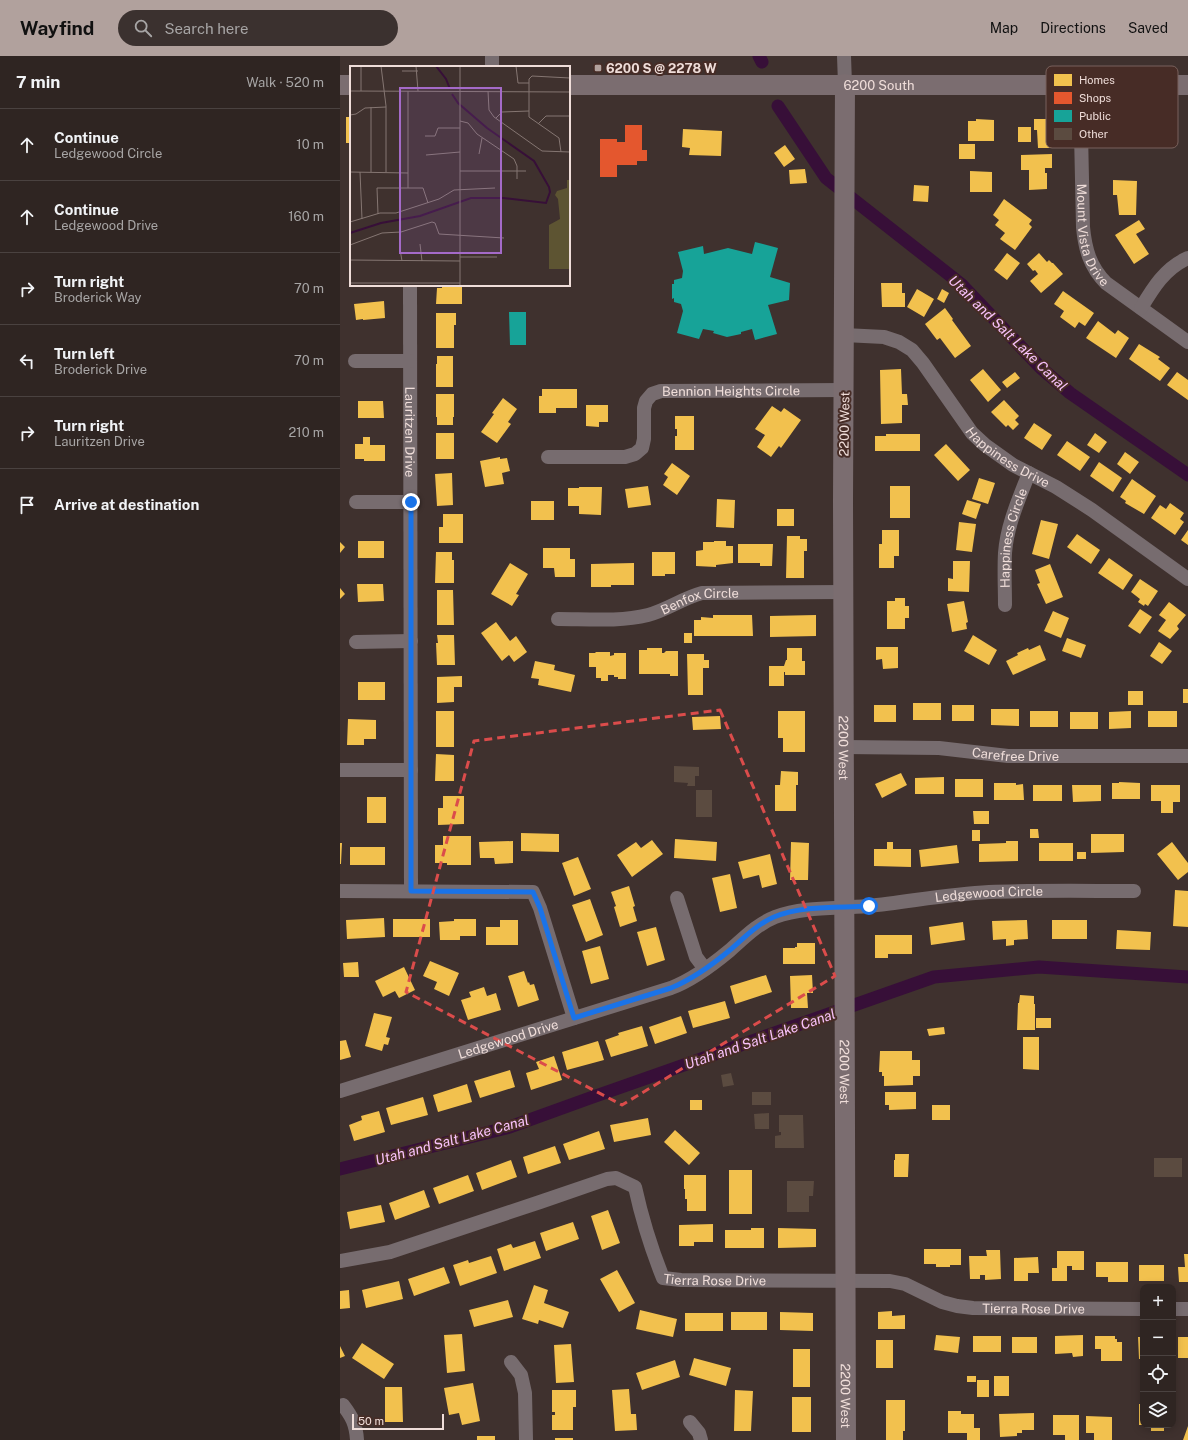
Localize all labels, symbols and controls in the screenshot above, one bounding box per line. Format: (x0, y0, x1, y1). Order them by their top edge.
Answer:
search box (118, 10, 398, 46)
text: Wayfind (20, 17, 94, 39)
icon: search (132, 17, 154, 39)
text: Search here (164, 20, 249, 37)
text: Map (990, 20, 1018, 36)
text: Directions (1040, 20, 1106, 36)
text: Saved (1128, 20, 1168, 36)
place label: 6200 S @ 2278 W (606, 61, 717, 76)
marker: 6200 S @ 2278 W (593, 63, 603, 73)
inset map (350, 66, 570, 286)
legend (1046, 66, 1178, 148)
text: 7 min (16, 72, 60, 92)
text: Homes (1079, 74, 1115, 86)
text: Walk · 520 m (246, 75, 324, 90)
street label: 6200 South (843, 78, 915, 93)
text: Shops (1079, 92, 1111, 104)
text: Public (1079, 110, 1111, 122)
text: Other (1079, 128, 1108, 140)
text: Continue (54, 129, 119, 146)
icon: ahead (16, 134, 38, 156)
text: 10 m (296, 137, 324, 152)
text: Ledgewood Circle (54, 146, 162, 161)
street label: Mount Vista Drive (1074, 184, 1112, 289)
text: Continue (54, 201, 119, 218)
icon: ahead (16, 206, 38, 228)
text: 160 m (288, 209, 324, 224)
text: Ledgewood Drive (54, 218, 158, 233)
water label: Utah and Salt Lake Canal (945, 272, 1071, 394)
text: Turn right (54, 273, 124, 290)
icon: right (16, 278, 38, 300)
text: 70 m (294, 281, 324, 296)
text: Broderick Way (54, 290, 141, 305)
text: Turn left (54, 345, 115, 362)
icon: left (16, 350, 38, 372)
text: 70 m (294, 353, 324, 368)
text: Broderick Drive (54, 362, 147, 377)
street label: Bennion Heights Circle (662, 383, 800, 399)
street label: Lauritzen Drive (402, 387, 417, 477)
street label: 2200 West (836, 391, 853, 457)
text: Turn right (54, 417, 124, 434)
icon: right (16, 422, 38, 444)
street label: Happiness Drive (962, 424, 1052, 491)
text: 210 m (289, 425, 324, 440)
text: Lauritzen Drive (54, 434, 145, 449)
street label: Happiness Circle (998, 486, 1030, 588)
route end (402, 493, 420, 511)
icon: arrive (16, 494, 38, 516)
text: Arrive at destination (54, 496, 199, 513)
street label: Benfox Circle (658, 586, 739, 618)
street label: 2200 West (836, 716, 851, 780)
street label: Carefree Drive (971, 745, 1059, 764)
street label: Ledgewood Circle (934, 884, 1043, 905)
route start (860, 897, 878, 915)
water label: Utah and Salt Lake Canal (682, 1006, 838, 1072)
street label: Ledgewood Drive (456, 1017, 560, 1062)
street label: 2200 West (837, 1040, 852, 1104)
water label: Utah and Salt Lake Canal (373, 1112, 531, 1168)
street label: Tierra Rose Drive (663, 1271, 766, 1288)
map controls (1140, 1284, 1176, 1428)
button: + (1140, 1284, 1176, 1320)
street label: Tierra Rose Drive (982, 1301, 1085, 1317)
button: − (1140, 1320, 1176, 1356)
button: locate (1140, 1356, 1176, 1392)
street label: 2200 West (838, 1364, 853, 1428)
button: layers (1140, 1392, 1176, 1428)
scale bar (352, 1412, 444, 1431)
text: 50 m (358, 1415, 384, 1427)

